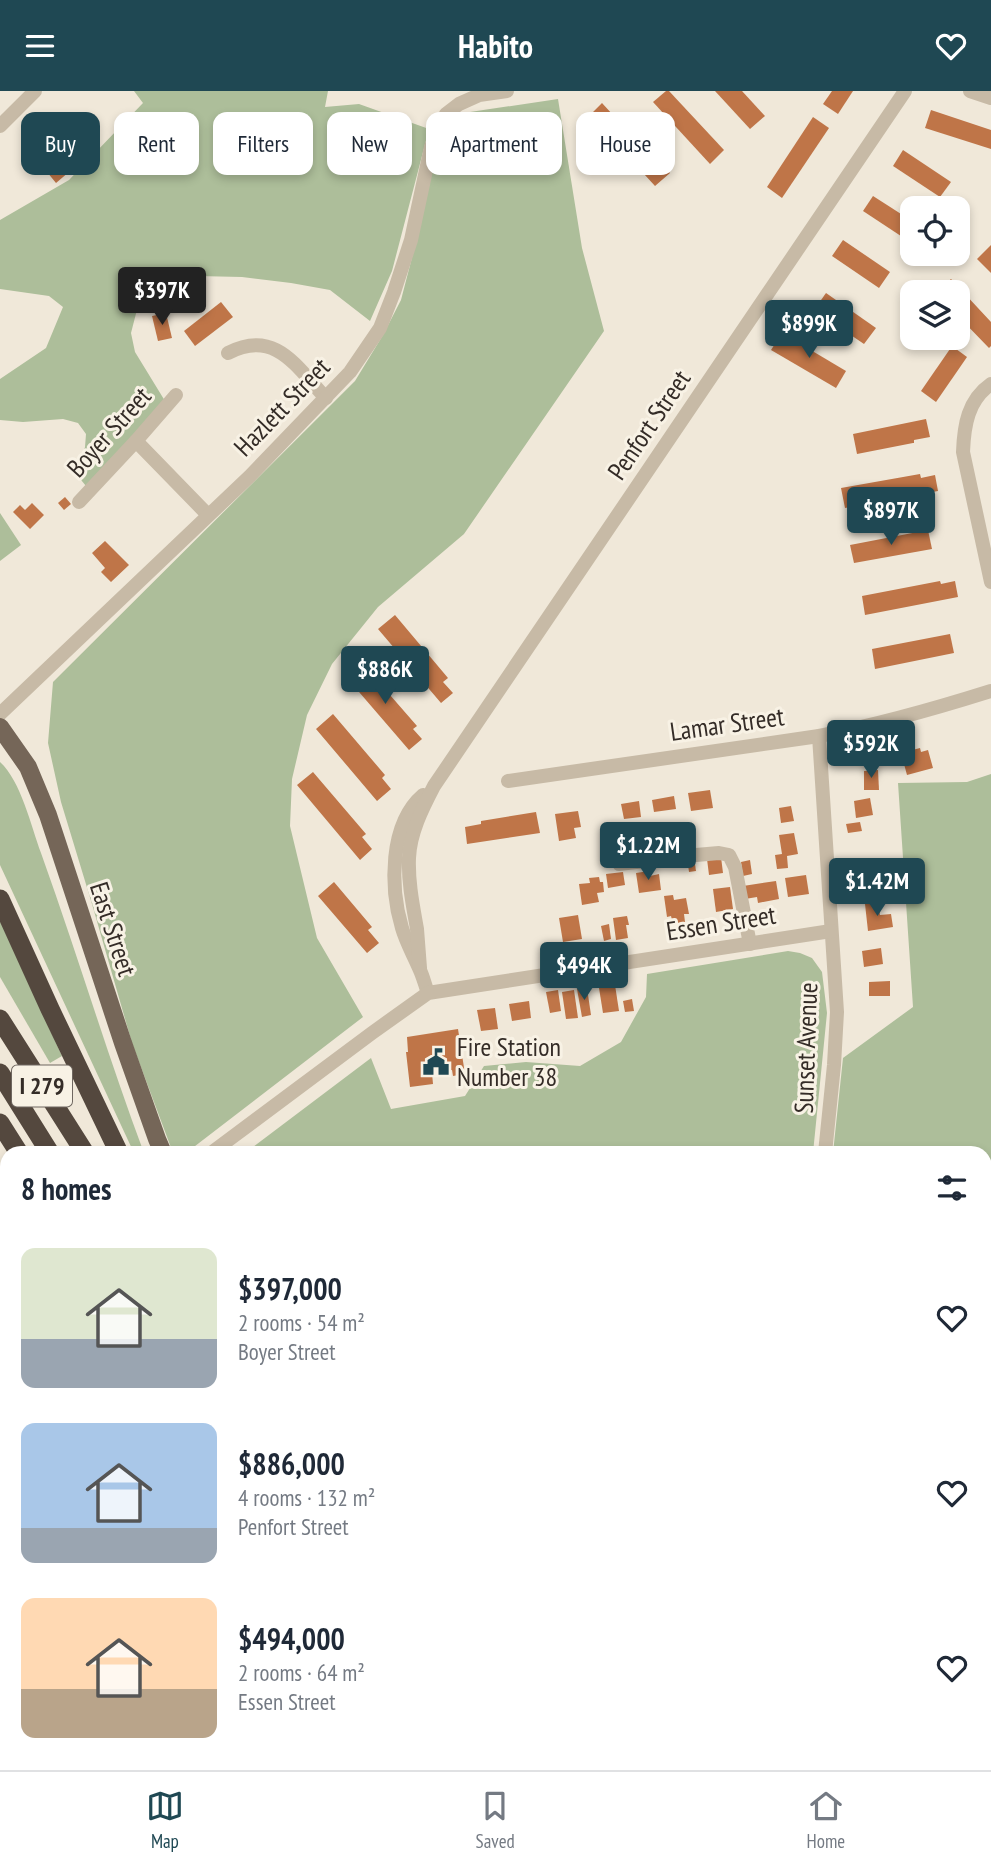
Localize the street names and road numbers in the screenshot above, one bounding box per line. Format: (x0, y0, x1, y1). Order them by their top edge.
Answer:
street label: Hazlett Street (227, 351, 337, 463)
street label: Penfort Street (600, 364, 697, 486)
street label: Boyer Street (59, 380, 158, 484)
street label: Lamar Street (668, 699, 786, 748)
street label: East Street (83, 878, 144, 980)
street label: Essen Street (664, 898, 778, 947)
street label: Sunset Avenue (787, 982, 824, 1114)
road number: I 279 (12, 1065, 72, 1106)

